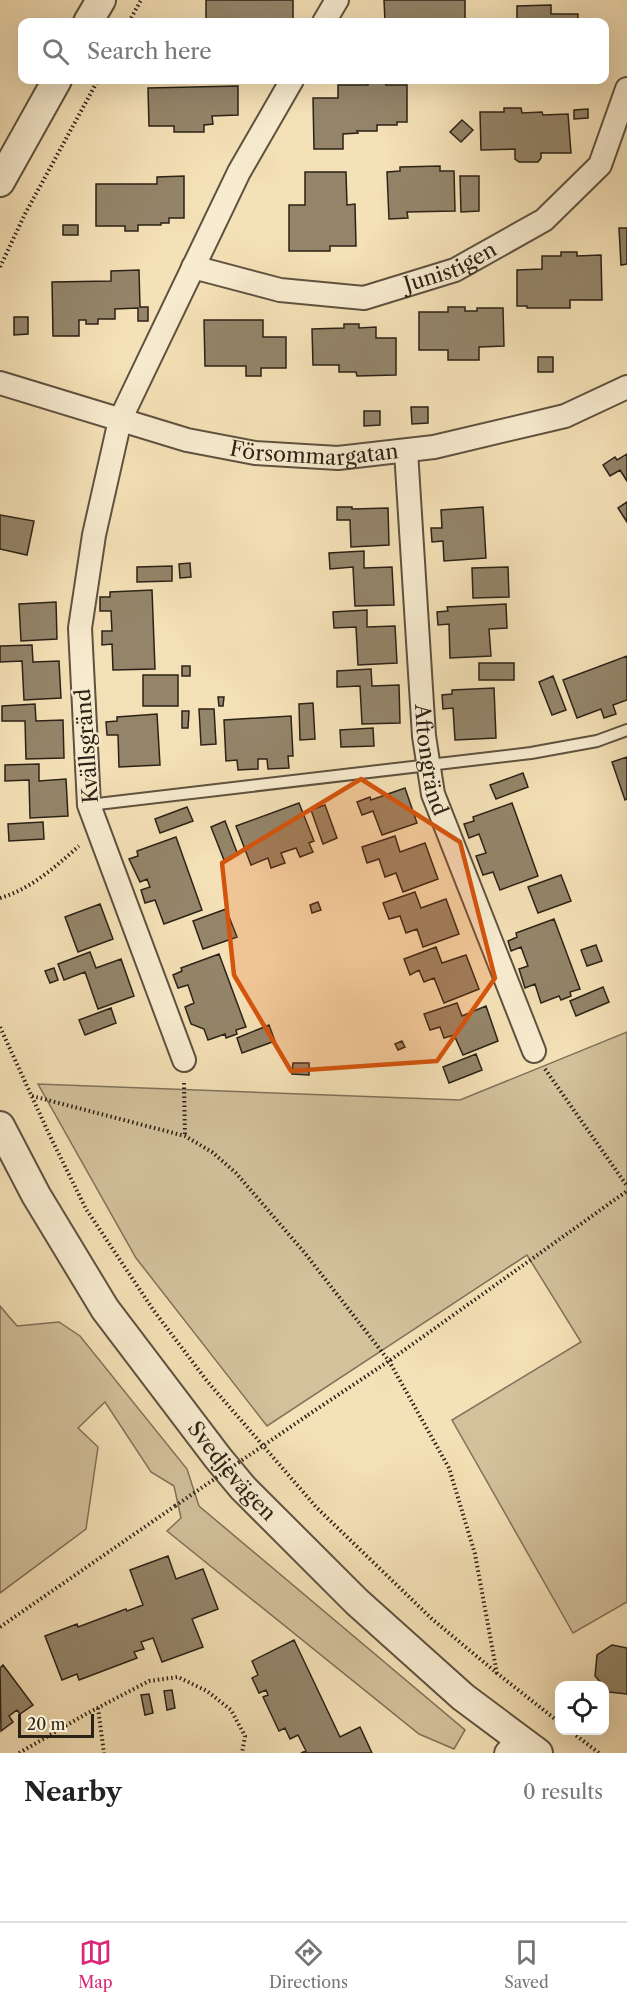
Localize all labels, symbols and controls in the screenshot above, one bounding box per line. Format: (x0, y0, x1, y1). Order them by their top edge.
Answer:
search box (18, 18, 609, 84)
icon: search (39, 35, 72, 68)
text: Search here (87, 38, 212, 65)
street label: Junistigen (398, 236, 501, 298)
street label: Försommargatan (228, 435, 400, 470)
street label: Kvällsgränd (70, 688, 103, 804)
street label: Aftongränd (410, 702, 453, 819)
street label: Svedjevägen (183, 1416, 281, 1526)
map controls (555, 1681, 609, 1735)
button: locate (555, 1681, 609, 1735)
scale bar (18, 1711, 94, 1738)
text: 20 m (27, 1714, 66, 1734)
text: Nearby (24, 1776, 122, 1808)
text: 0 results (523, 1780, 603, 1804)
tab: Map (78, 1936, 113, 1992)
tab: Directions (269, 1936, 348, 1992)
tab: Saved (504, 1936, 549, 1992)

